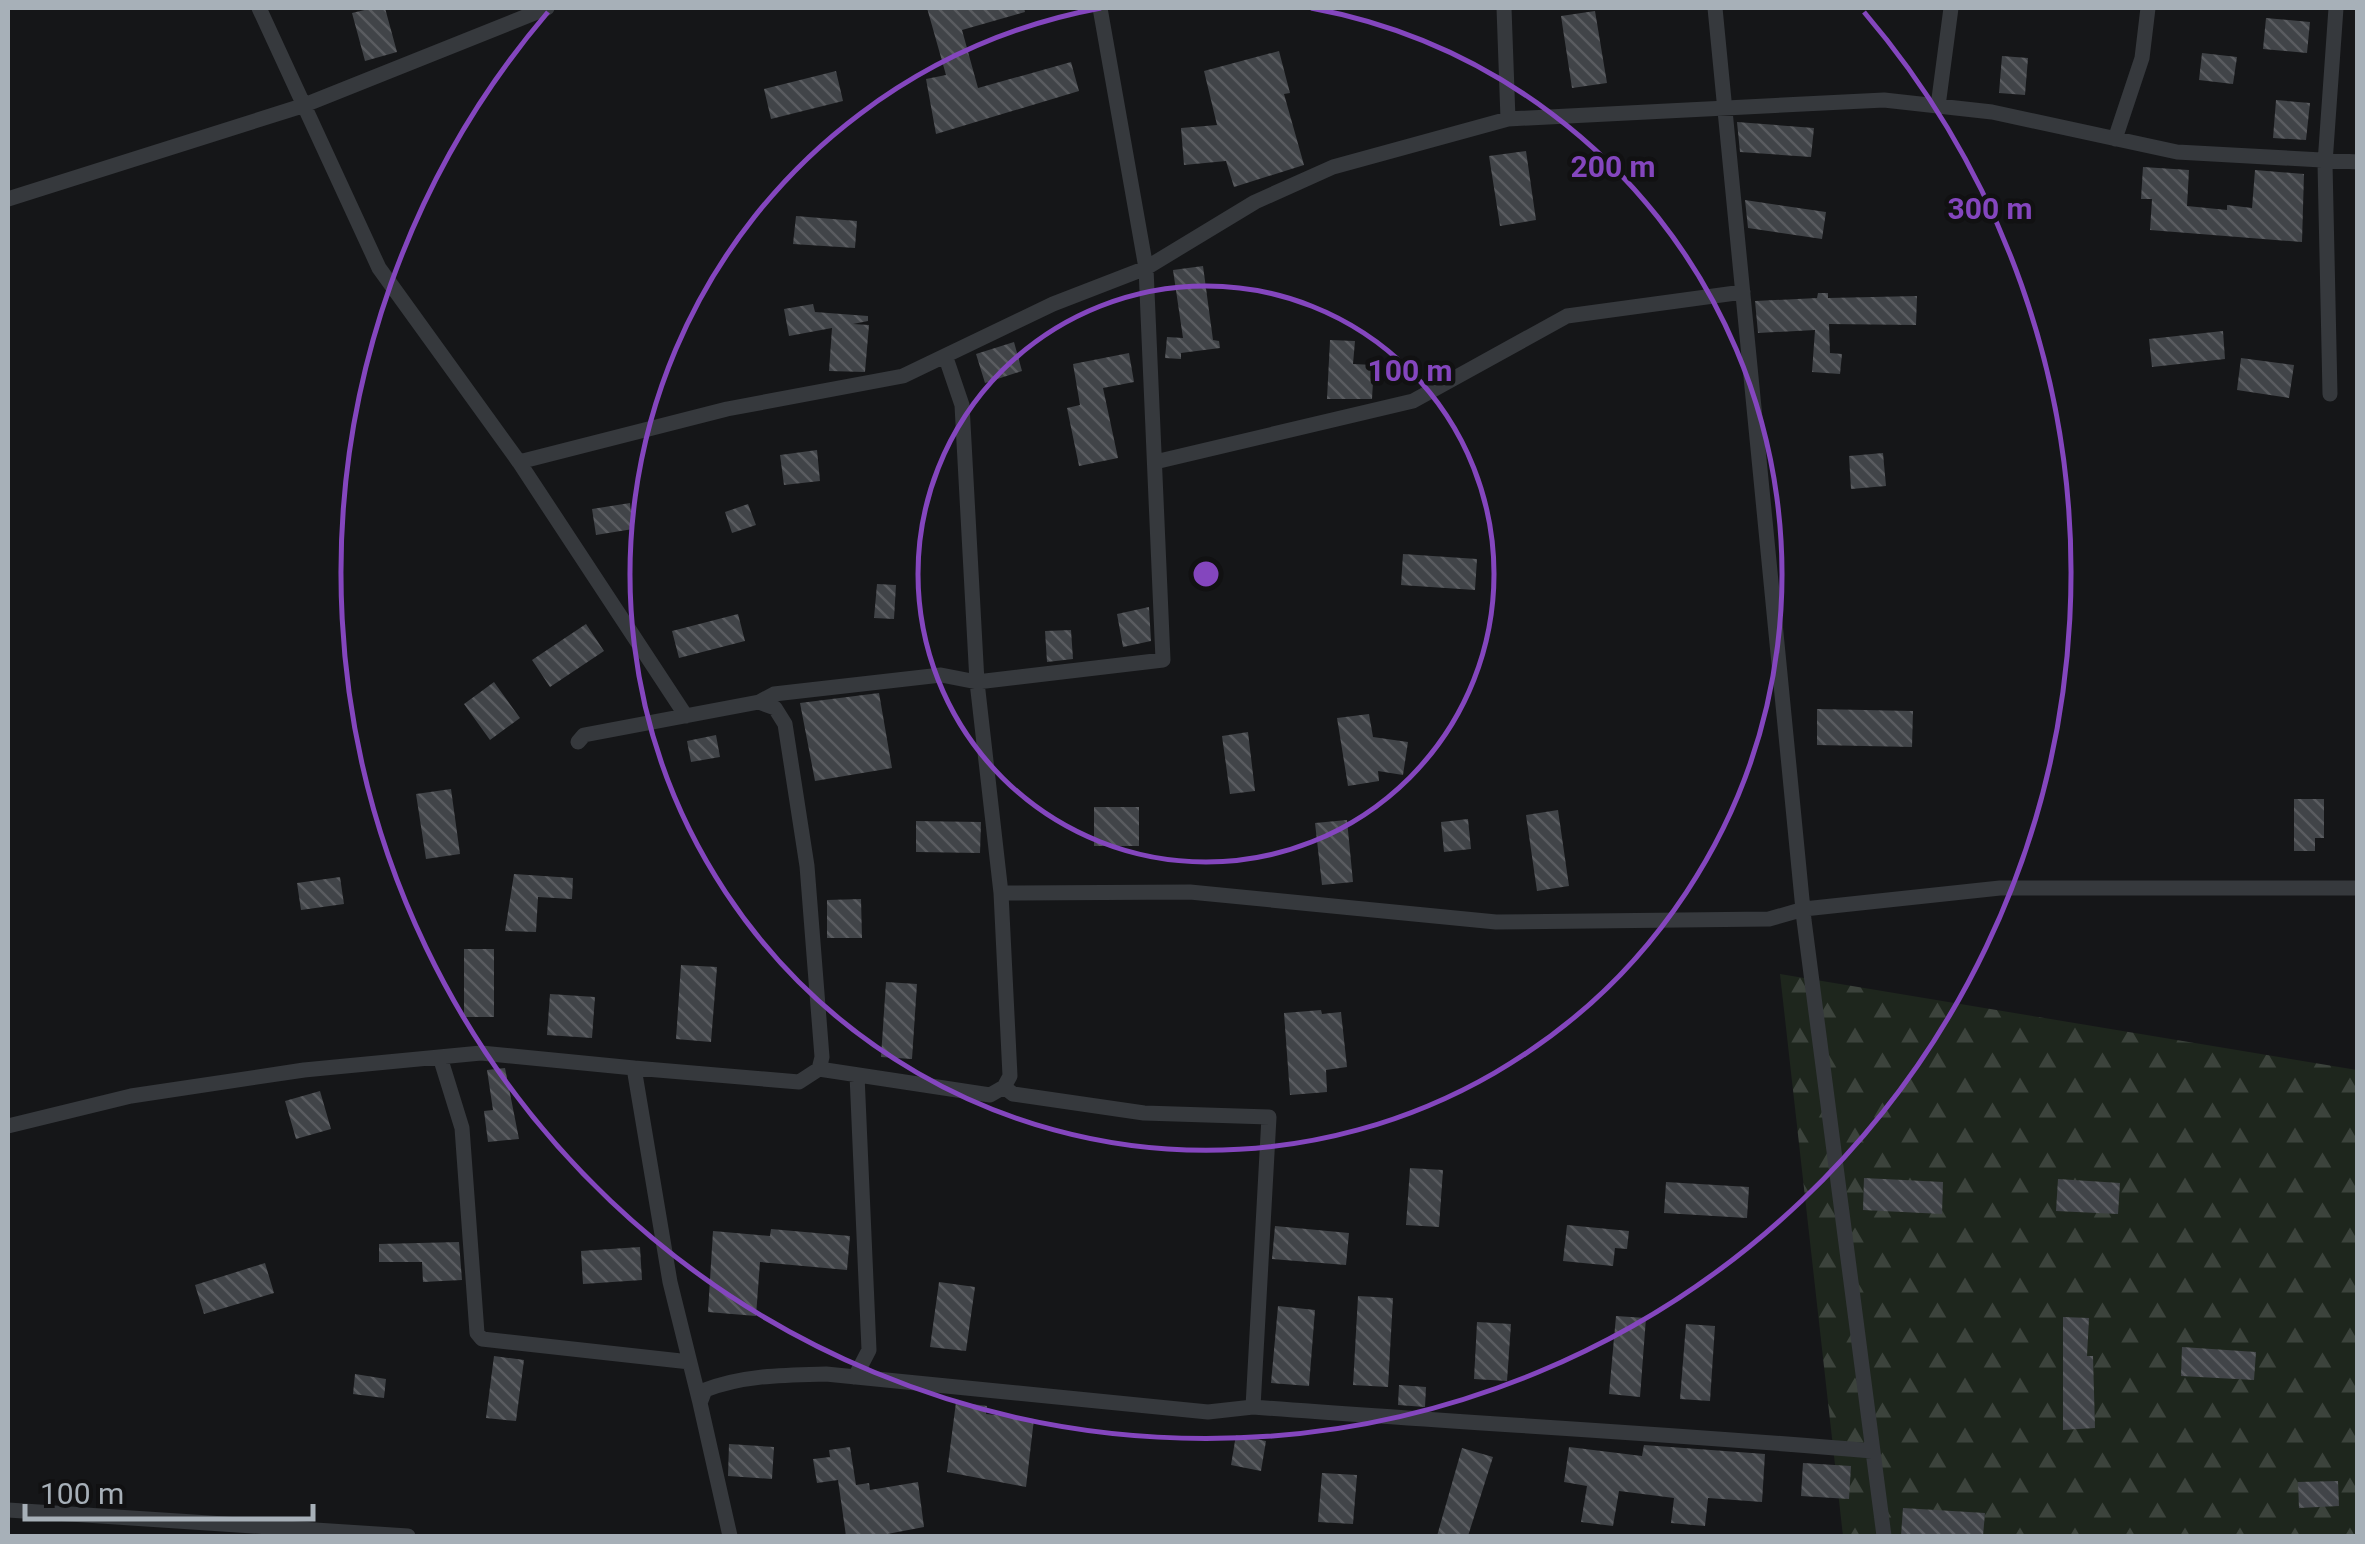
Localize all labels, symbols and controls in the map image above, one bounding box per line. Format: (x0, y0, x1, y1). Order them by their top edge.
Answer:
text: 200 m (1570, 149, 1656, 184)
text: 300 m (1947, 191, 2033, 226)
text: 100 m (1367, 353, 1453, 388)
centre of rings (1188, 556, 1224, 592)
scale bar (25, 1459, 312, 1521)
text: 100 m (40, 1476, 124, 1511)

